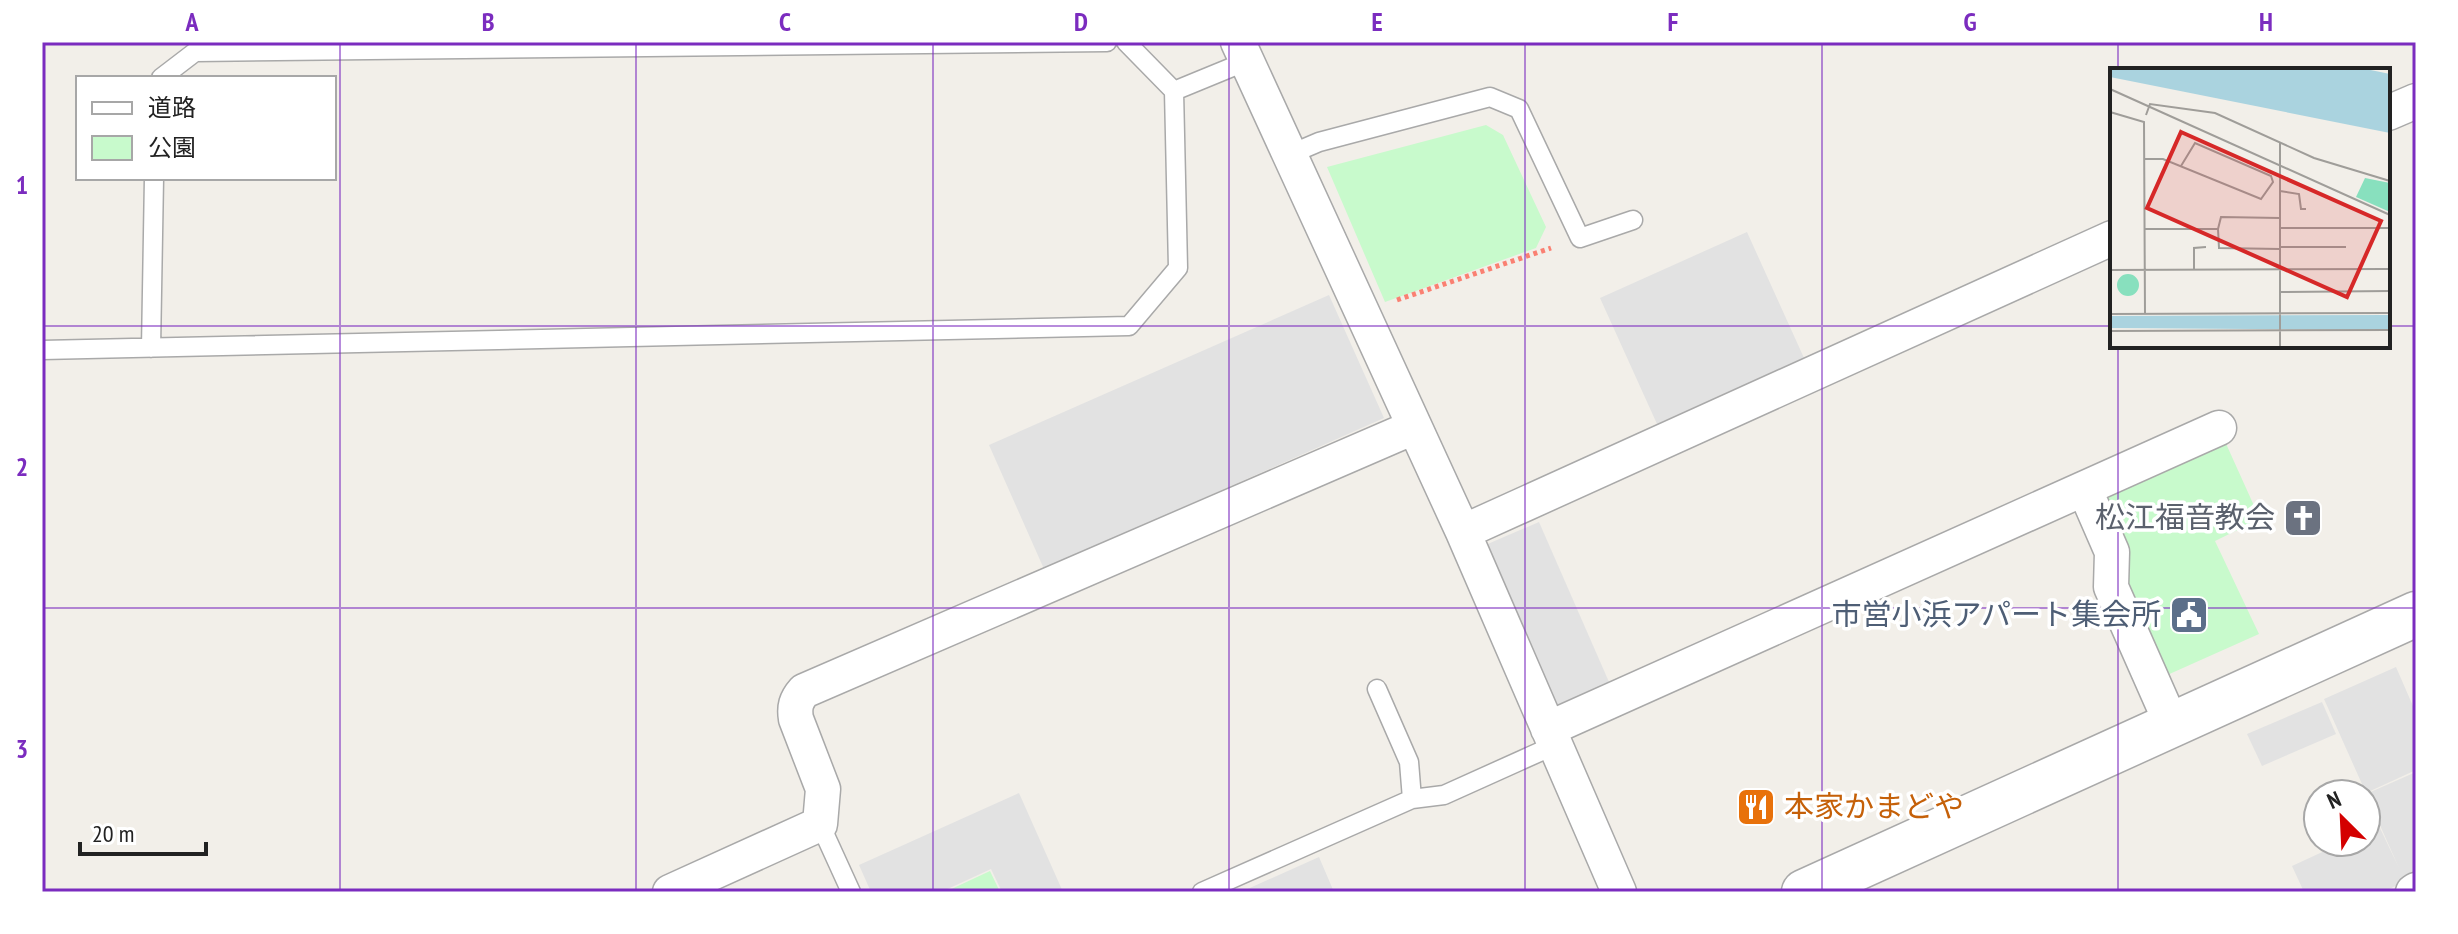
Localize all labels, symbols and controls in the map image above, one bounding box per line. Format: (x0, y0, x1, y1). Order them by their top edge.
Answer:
text: A (184, 5, 199, 38)
text: B (482, 5, 495, 38)
text: C (779, 5, 791, 38)
text: D (1074, 5, 1088, 38)
text: E (1371, 5, 1383, 38)
text: F (1668, 5, 1679, 38)
text: G (1963, 5, 1977, 38)
text: H (2259, 5, 2273, 38)
inset map (2110, 68, 2390, 348)
legend (76, 76, 336, 180)
text: 道路 (148, 92, 196, 123)
text: 公園 (148, 132, 196, 163)
text: 1 (16, 168, 28, 201)
text: 2 (16, 450, 28, 483)
place label: 松江福音教会 (2095, 497, 2275, 536)
church icon: 松江福音教会 (2282, 497, 2324, 539)
place label: 市営小浜アパート集会所 (1832, 594, 2161, 633)
public building icon: 市営小浜アパート集会所 (2168, 594, 2210, 636)
text: 3 (16, 732, 28, 765)
north arrow (2302, 778, 2382, 858)
text: N (2323, 785, 2345, 815)
restaurant icon: 本家かまどや (1735, 786, 1777, 828)
place label: 本家かまどや (1784, 786, 1964, 825)
scale bar (80, 806, 206, 856)
text: 20 m (92, 818, 134, 849)

